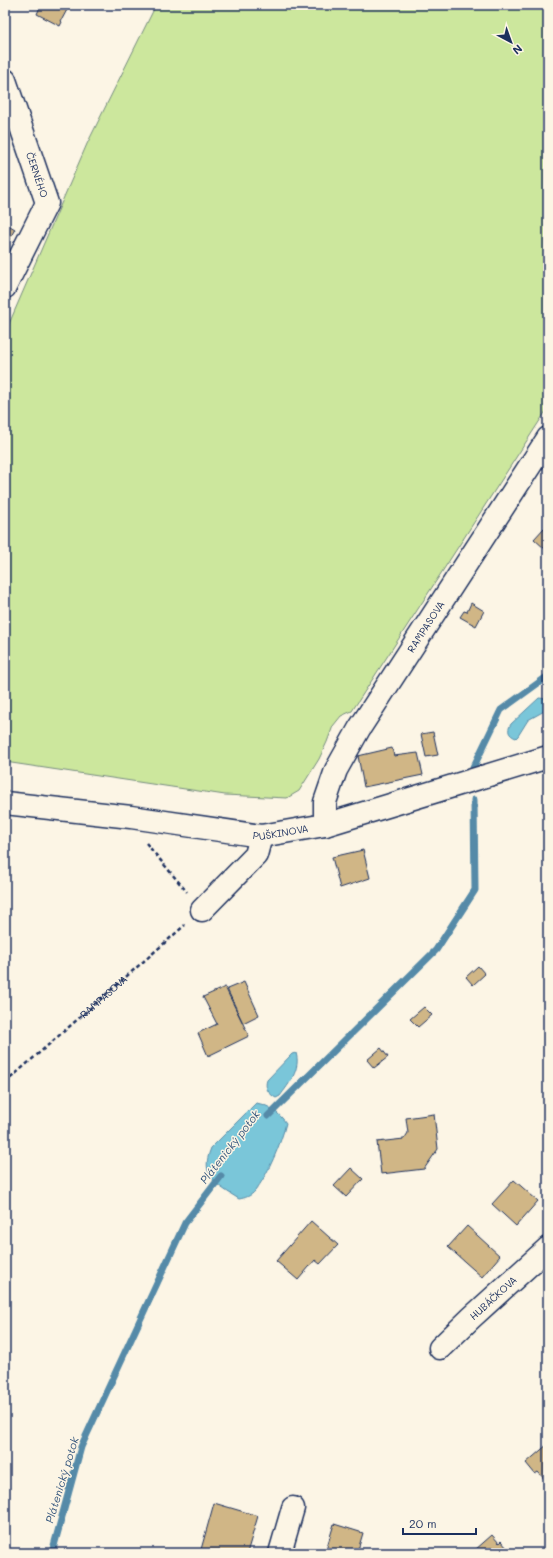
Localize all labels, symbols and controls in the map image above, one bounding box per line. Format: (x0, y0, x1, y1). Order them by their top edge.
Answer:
north arrow (491, 22, 531, 62)
text: N (510, 42, 526, 58)
street label: ČERNÉHO (23, 150, 52, 199)
street label: RAMPASOVA (404, 598, 448, 655)
street label: PUŠKINOVA (252, 821, 309, 843)
street label: RAMPASOVA (77, 972, 130, 1021)
water label: Plátenický potok (196, 1107, 263, 1187)
street label: HUBÁČKOVA (466, 1273, 520, 1323)
water label: Plátenický potok (41, 1435, 82, 1525)
scale bar (403, 1510, 476, 1536)
text: 20 m (409, 1515, 437, 1531)

